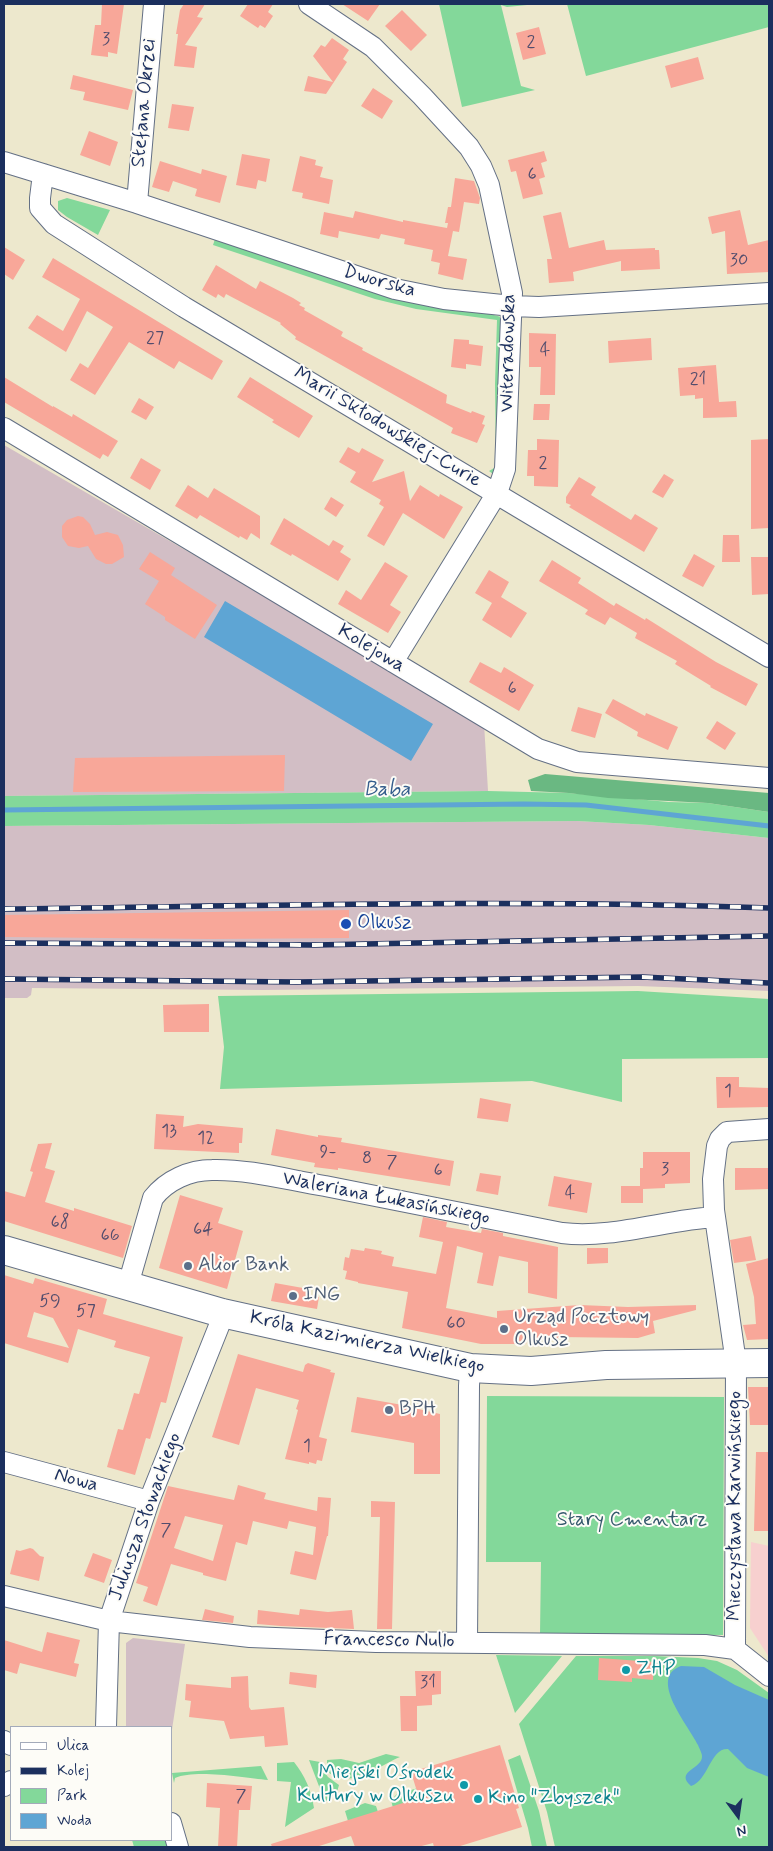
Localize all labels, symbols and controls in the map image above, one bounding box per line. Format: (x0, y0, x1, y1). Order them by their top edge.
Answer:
house number: 3 (102, 29, 110, 51)
house number: 2 (527, 32, 535, 54)
street label: Stefana Okrzei (127, 38, 163, 168)
house number: 6 (527, 164, 537, 186)
house number: 30 (730, 250, 748, 272)
street label: Dworska (340, 260, 418, 304)
street label: Witeradowska (496, 294, 522, 412)
house number: 27 (146, 328, 164, 350)
house number: 4 (540, 340, 550, 362)
street label: Marii Skłodowskiej-Curie (289, 362, 485, 494)
house number: 21 (690, 369, 706, 391)
house number: 2 (539, 453, 547, 475)
street label: Kolejowa (333, 620, 409, 678)
house number: 6 (507, 678, 517, 700)
water label: Baba (364, 778, 410, 804)
place label: Olkusz (357, 912, 412, 936)
marker: Olkusz (339, 917, 353, 931)
house number: 1 (724, 1081, 732, 1103)
house number: 13 (161, 1121, 177, 1143)
house number: 12 (197, 1128, 215, 1150)
house number: 9- (320, 1142, 336, 1164)
house number: 8 (362, 1148, 372, 1170)
house number: 7 (387, 1152, 397, 1174)
house number: 3 (661, 1159, 669, 1181)
house number: 6 (433, 1160, 443, 1182)
street label: Waleriana Łukasińskiego (280, 1167, 492, 1231)
house number: 4 (565, 1183, 575, 1205)
house number: 68 (50, 1212, 70, 1234)
house number: 64 (193, 1219, 213, 1241)
house number: 66 (100, 1225, 120, 1247)
place label: Alior Bank (198, 1254, 289, 1278)
marker: Alior Bank (182, 1260, 194, 1272)
place label: ING (303, 1284, 340, 1308)
marker: ING (287, 1290, 299, 1302)
house number: 59 (39, 1291, 61, 1313)
house number: 57 (76, 1301, 96, 1323)
street label: Króla Kazimierza Wielkiego (247, 1306, 487, 1380)
place label: Urząd Pocztowy Olkusz (514, 1306, 649, 1353)
house number: 60 (446, 1313, 466, 1335)
marker: Urząd Pocztowy Olkusz (498, 1323, 510, 1335)
street label: Mieczysława Karwińskiego (724, 1391, 748, 1621)
place label: BPH (399, 1398, 436, 1422)
marker: BPH (383, 1404, 395, 1416)
street label: Juliusza Słowackiego (104, 1430, 188, 1604)
house number: 1 (303, 1436, 311, 1458)
street label: Nowa (52, 1464, 100, 1498)
park label: Stary Cmentarz (557, 1509, 707, 1533)
house number: 7 (161, 1520, 171, 1542)
street label: Francesco Nullo (323, 1628, 455, 1654)
place label: ZHP (636, 1658, 675, 1682)
marker: ZHP (620, 1664, 632, 1676)
house number: 31 (420, 1672, 436, 1694)
legend (10, 1726, 172, 1841)
text: Ulica (57, 1736, 89, 1756)
text: Kolej (57, 1761, 89, 1781)
place label: Miejski Ośrodek Kultury w Olkuszu (297, 1762, 454, 1809)
marker: Miejski Ośrodek Kultury w Olkuszu (458, 1779, 470, 1791)
text: Park (57, 1786, 87, 1806)
house number: 7 (236, 1786, 246, 1808)
place label: Kino "Zbyszek" (488, 1787, 620, 1811)
north arrow (713, 1791, 763, 1841)
marker: Kino "Zbyszek" (472, 1793, 484, 1805)
text: Woda (57, 1811, 92, 1831)
text: N (735, 1821, 748, 1840)

